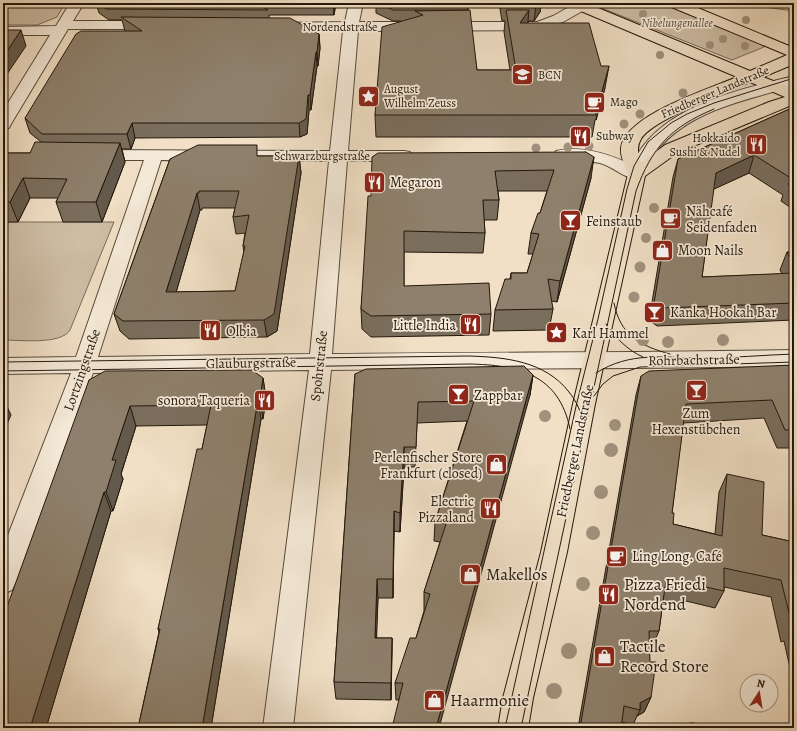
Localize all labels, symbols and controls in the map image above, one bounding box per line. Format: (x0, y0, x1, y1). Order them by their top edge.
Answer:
park label: Nibelungenallee (641, 15, 713, 31)
street label: Nordendstraße (302, 19, 378, 35)
school or university icon: BCN (509, 62, 535, 88)
street label: Friedberger Landstraße (658, 62, 772, 122)
place label: BCN (538, 67, 562, 83)
place label: August Wilhelm Zeuss (383, 81, 456, 111)
place icon: August Wilhelm Zeuss (355, 83, 381, 109)
cafe icon: Mago (582, 89, 608, 115)
place label: Mago (610, 94, 638, 110)
restaurant icon: Subway (568, 123, 594, 149)
place label: Subway (596, 128, 634, 144)
place label: Hokkaido Sushi & Nudel (670, 130, 740, 160)
restaurant icon: Hokkaido Sushi & Nudel (743, 132, 769, 158)
street label: Schwarzburgstraße (274, 148, 370, 164)
restaurant icon: Megaron (361, 169, 387, 195)
place label: Megaron (390, 173, 441, 192)
place label: Nähcafé Seidenfaden (686, 202, 758, 237)
cafe icon: Nähcafé Seidenfaden (658, 206, 684, 232)
bar icon: Feinstaub (558, 208, 584, 234)
place label: Feinstaub (586, 212, 642, 231)
shop icon: Moon Nails (650, 237, 676, 263)
place label: Moon Nails (678, 241, 743, 260)
bar icon: Kanka Hookah Bar (642, 299, 668, 325)
place label: Kanka Hookah Bar (670, 303, 777, 322)
restaurant icon: Little India (458, 312, 484, 338)
place label: Little India (393, 316, 456, 335)
restaurant icon: Olbia (198, 318, 224, 344)
place icon: Karl Hammel (543, 320, 569, 346)
place label: Olbia (226, 322, 257, 341)
place label: Karl Hammel (572, 324, 649, 343)
street label: Lortzingstraße (59, 326, 105, 414)
street label: Spohrstraße (306, 330, 332, 402)
street label: Rohrbachstraße (648, 350, 740, 370)
street label: Glauburgstraße (206, 353, 296, 373)
bar icon: Zum Hexenstübchen (683, 378, 709, 404)
bar icon: Zappbar (446, 382, 472, 408)
street label: Friedberger Landstraße (552, 383, 598, 519)
place label: Zappbar (474, 386, 523, 405)
restaurant icon: sonora Taqueria (252, 387, 278, 413)
place label: sonora Taqueria (158, 391, 250, 410)
place label: Zum Hexenstübchen (652, 404, 741, 439)
place label: Perlenfischer Store Frankfurt (closed) (374, 448, 482, 483)
shop icon: Perlenfischer Store Frankfurt (closed) (484, 452, 510, 478)
place label: Electric Pizzaland (418, 492, 474, 527)
restaurant icon: Electric Pizzaland (477, 496, 503, 522)
cafe icon: Ling Long. Café (604, 543, 630, 569)
place label: Ling Long. Café (632, 547, 722, 566)
shop icon: Makellos (458, 561, 484, 587)
place label: Makellos (486, 563, 548, 586)
place label: Pizza Friedi Nordend (624, 573, 706, 616)
restaurant icon: Pizza Friedi Nordend (595, 581, 621, 607)
place label: Tactile Record Store (620, 635, 709, 678)
shop icon: Tactile Record Store (591, 643, 617, 669)
north arrow (739, 673, 779, 713)
text: N (755, 676, 766, 692)
shop icon: Haarmonie (421, 687, 447, 713)
place label: Haarmonie (450, 689, 529, 712)

